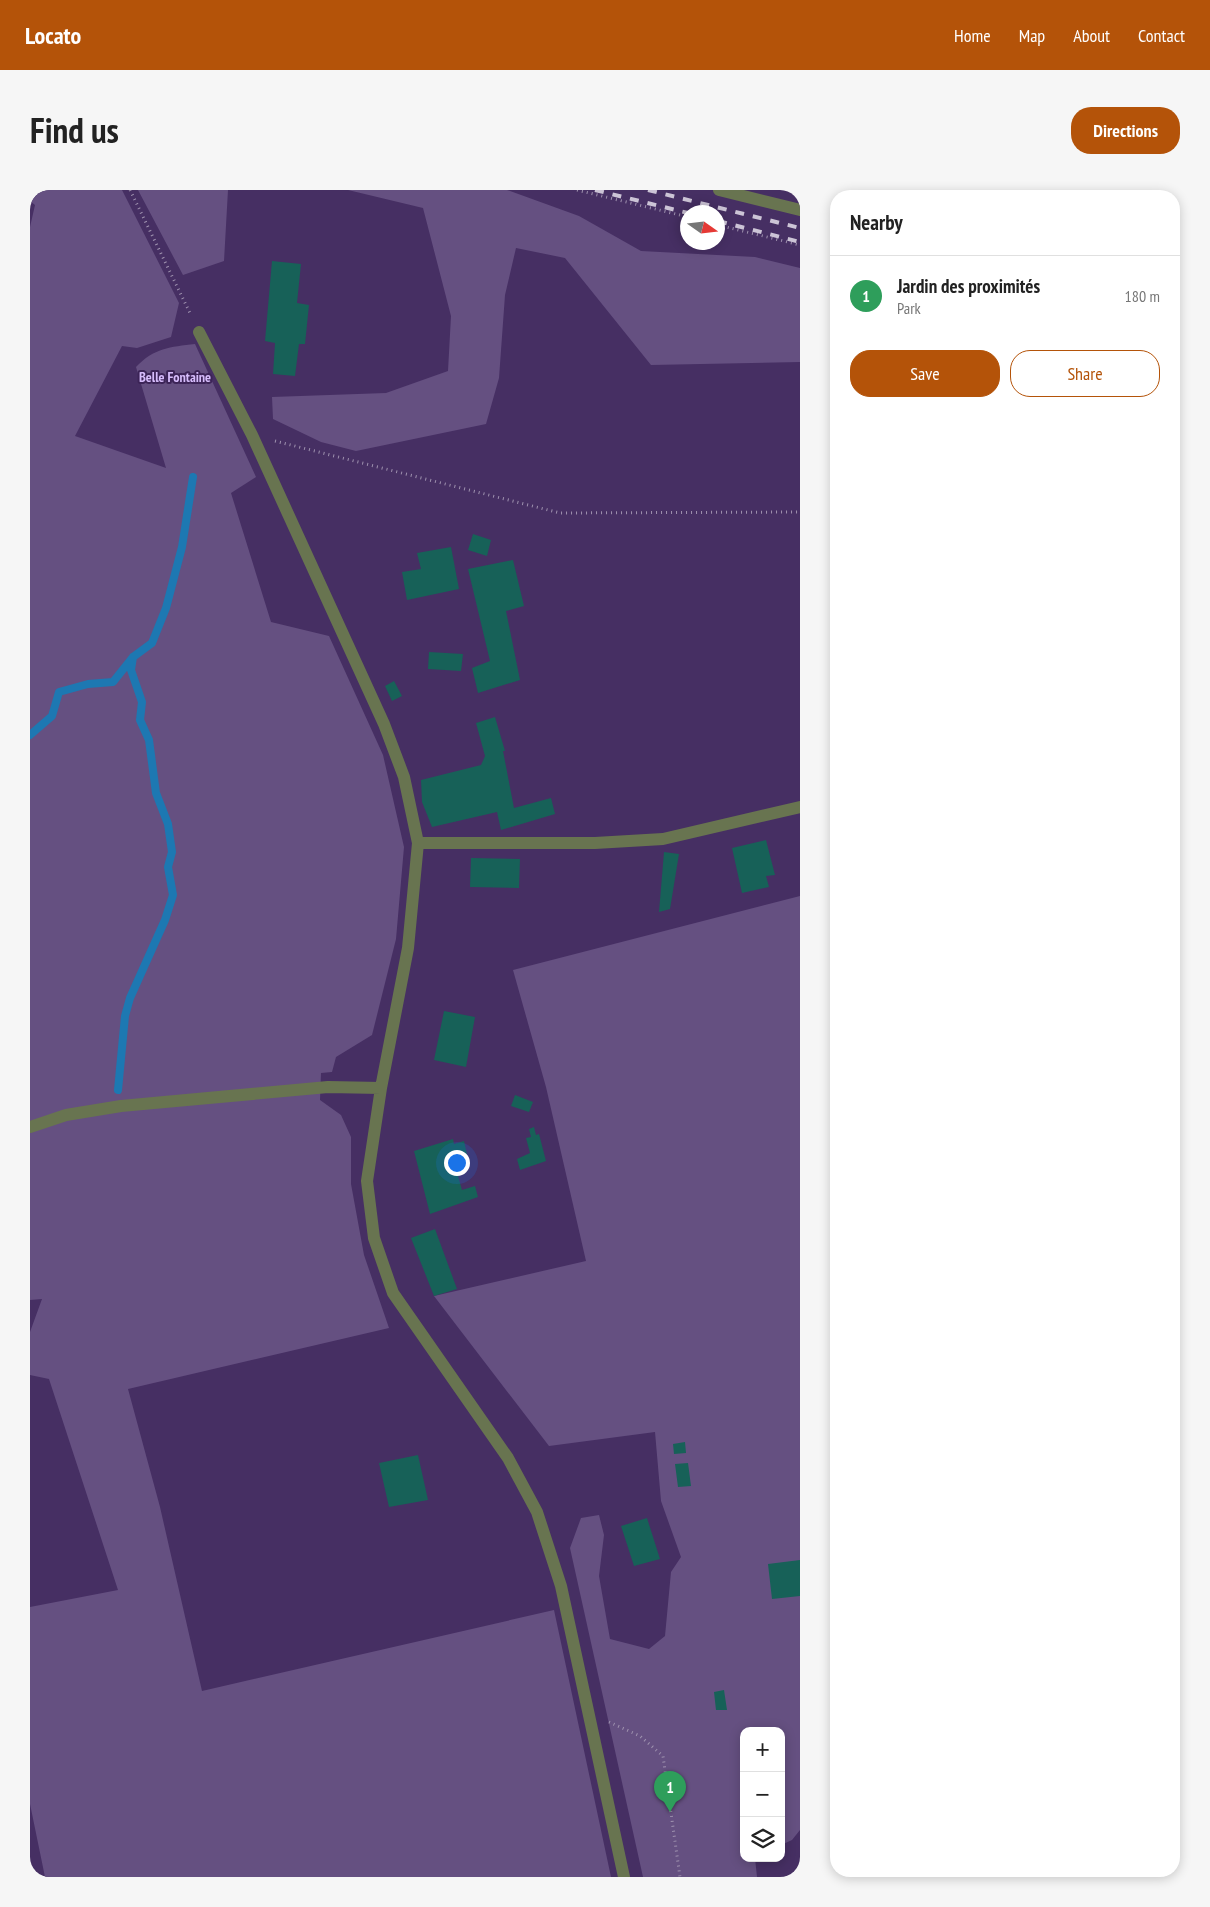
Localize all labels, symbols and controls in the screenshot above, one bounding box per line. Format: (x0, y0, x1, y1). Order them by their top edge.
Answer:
text: Locato (25, 20, 81, 51)
text: Home (954, 24, 991, 47)
text: Map (1019, 24, 1045, 47)
text: About (1073, 24, 1110, 47)
text: Contact (1138, 24, 1185, 47)
text: Find us (30, 107, 119, 153)
button: Directions (1071, 107, 1180, 154)
north arrow (680, 205, 725, 250)
text: Nearby (850, 209, 903, 236)
text: Jardin des proximités (897, 274, 1040, 298)
text: 1 (862, 286, 870, 306)
text: 180 m (1125, 286, 1160, 306)
text: Park (897, 298, 921, 318)
button: Save (850, 350, 1000, 397)
button: Share (1010, 350, 1160, 397)
district label: Belle Fontaine (139, 368, 211, 386)
your location (444, 1150, 470, 1176)
map controls (740, 1727, 785, 1862)
button: + (740, 1727, 785, 1772)
pin: 1 (654, 1771, 686, 1812)
button: − (740, 1772, 785, 1817)
button: layers (740, 1817, 785, 1862)

